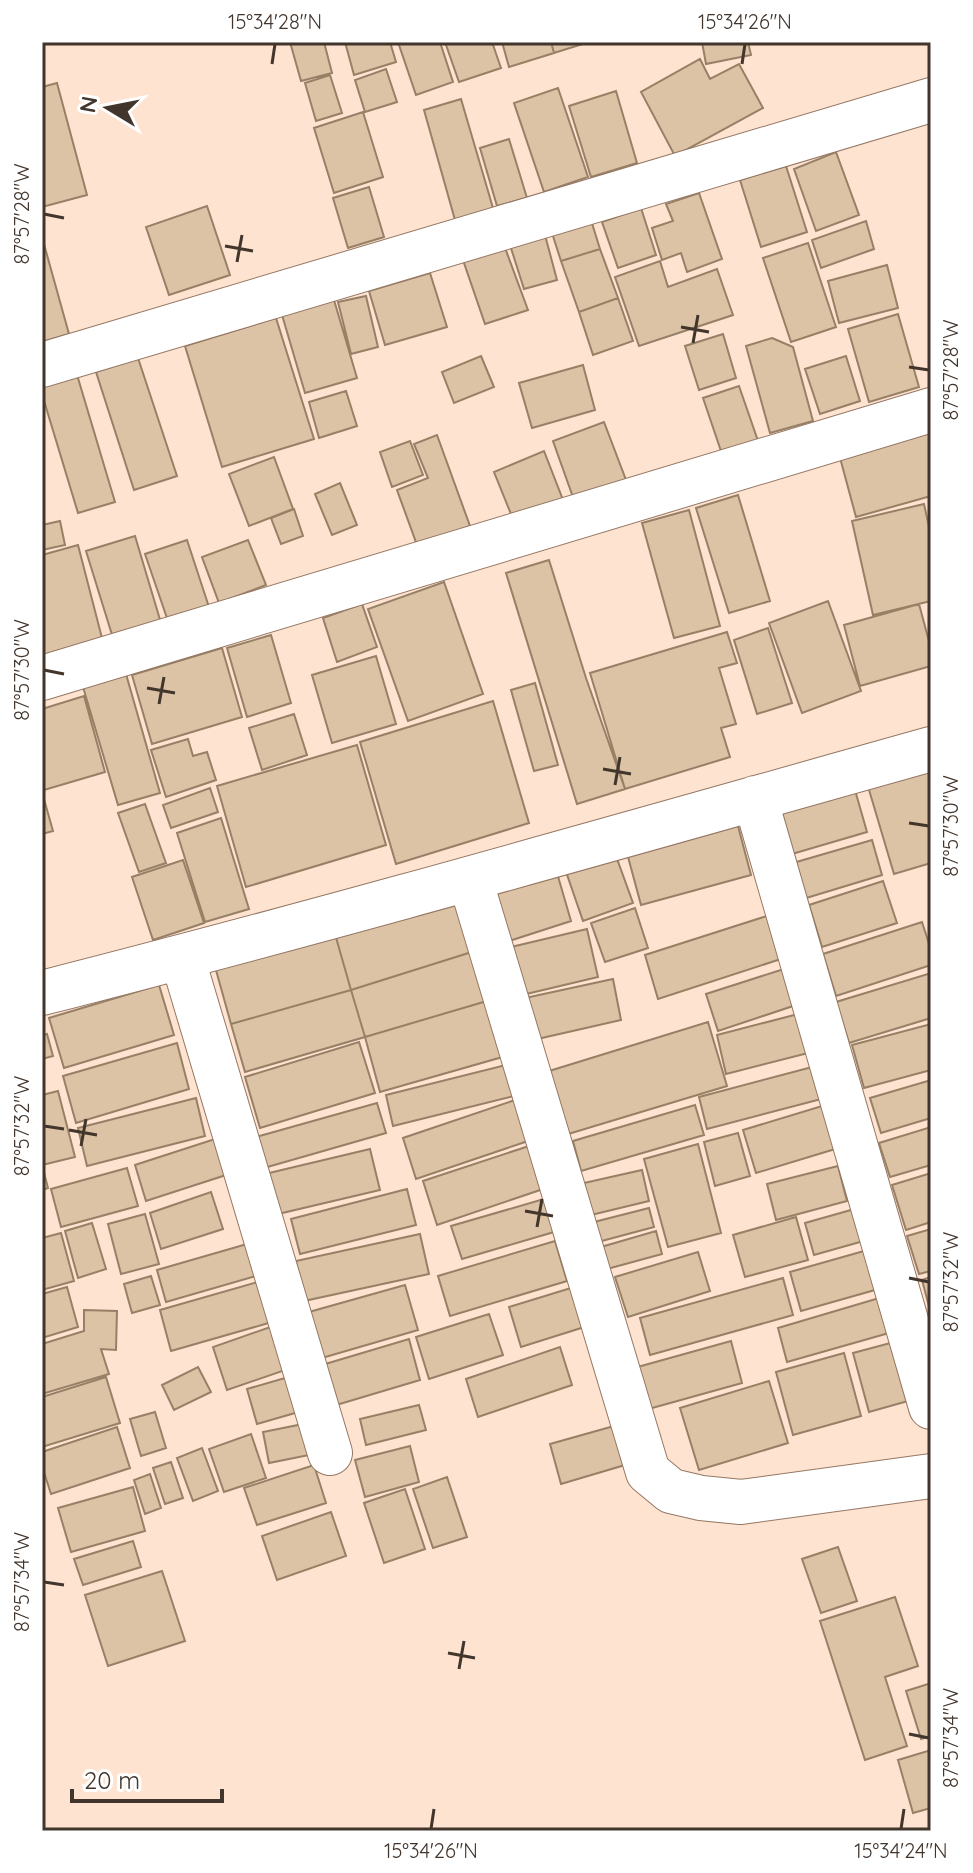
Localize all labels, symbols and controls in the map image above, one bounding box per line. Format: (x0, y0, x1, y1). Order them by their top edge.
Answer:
text: 15°34'28"N (228, 9, 322, 34)
text: 15°34'26"N (698, 9, 792, 34)
north arrow (68, 68, 148, 148)
text: N (73, 94, 103, 115)
text: 87°57'28"W (9, 164, 34, 264)
text: 87°57'28"W (938, 320, 963, 420)
text: 87°57'30"W (9, 619, 34, 721)
text: 87°57'30"W (938, 775, 963, 877)
text: 87°57'32"W (9, 1076, 34, 1176)
text: 87°57'32"W (938, 1232, 963, 1332)
text: 87°57'34"W (9, 1532, 34, 1632)
text: 87°57'34"W (938, 1688, 963, 1788)
scale bar (72, 1753, 222, 1803)
text: 20 m (84, 1765, 140, 1795)
text: 15°34'26"N (384, 1838, 478, 1863)
text: 15°34'24"N (854, 1838, 948, 1863)

